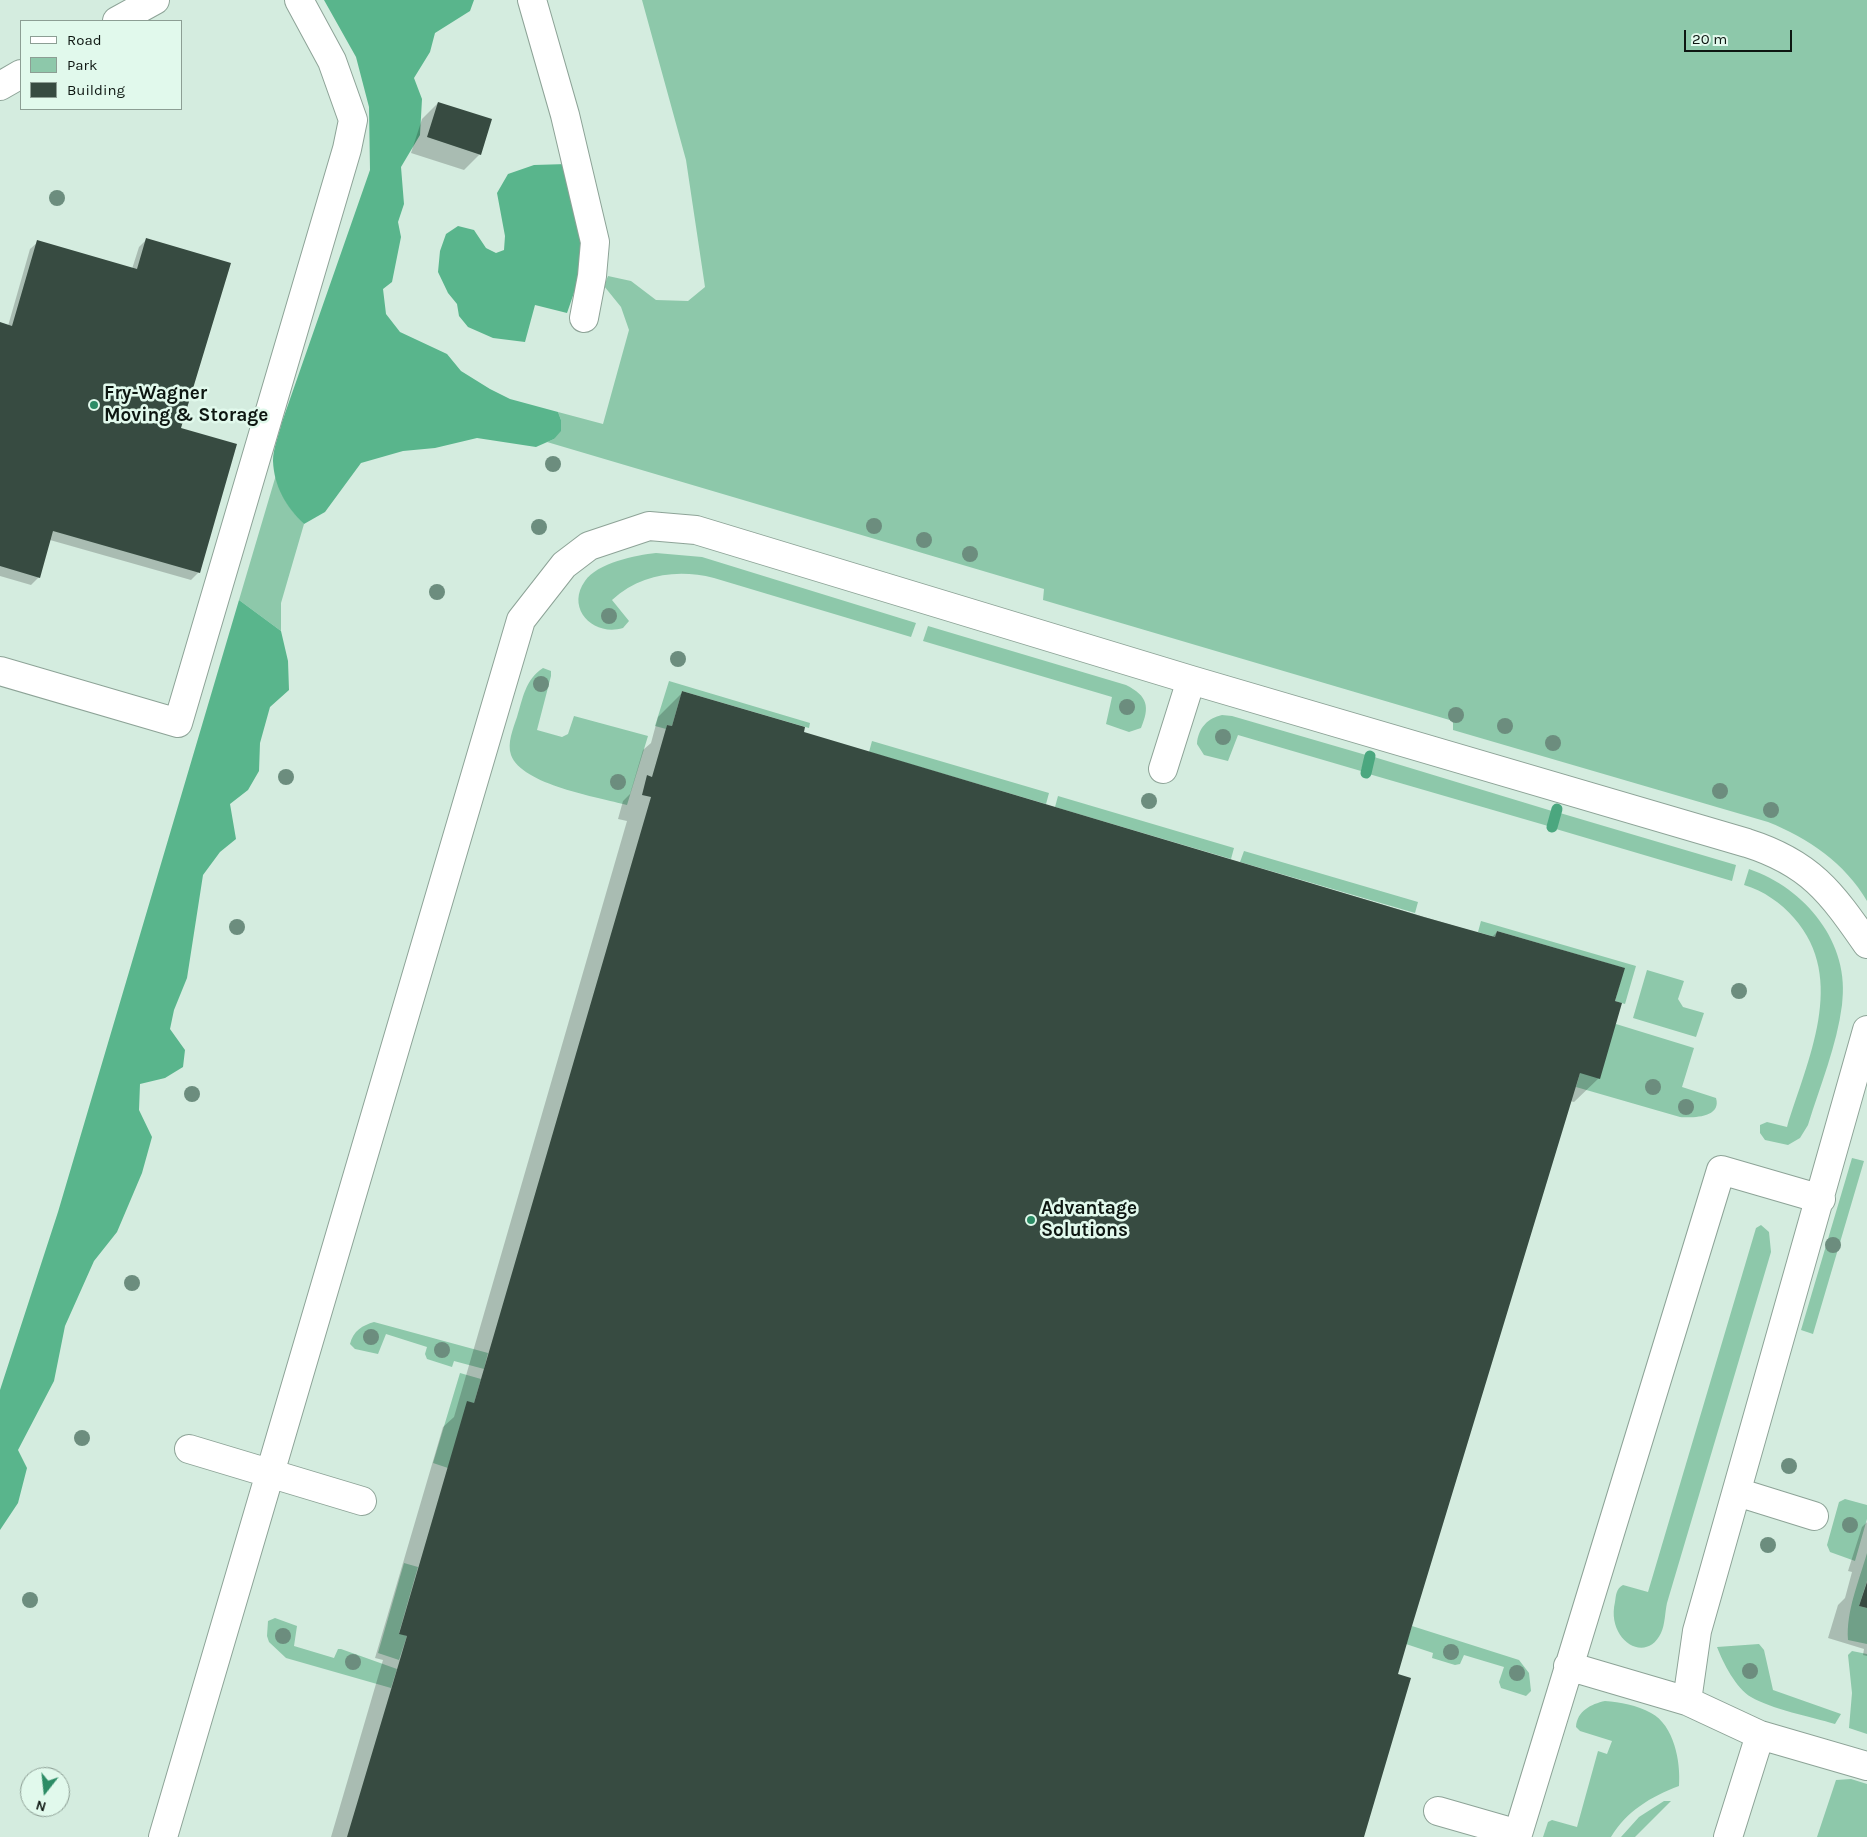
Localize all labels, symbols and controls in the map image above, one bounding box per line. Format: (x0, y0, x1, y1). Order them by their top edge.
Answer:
legend (20, 20, 182, 110)
scale bar (1687, 20, 1794, 52)
text: 20 m (1692, 30, 1727, 48)
text: Road (67, 31, 102, 49)
text: Park (67, 56, 97, 74)
text: Building (67, 81, 125, 99)
place label: Fry-Wagner Moving & Storage (104, 383, 268, 427)
marker: Fry-Wagner Moving & Storage (88, 399, 100, 411)
place label: Advantage Solutions (1041, 1198, 1137, 1242)
marker: Advantage Solutions (1025, 1214, 1037, 1226)
north arrow (20, 1767, 70, 1817)
text: N (34, 1796, 48, 1815)

